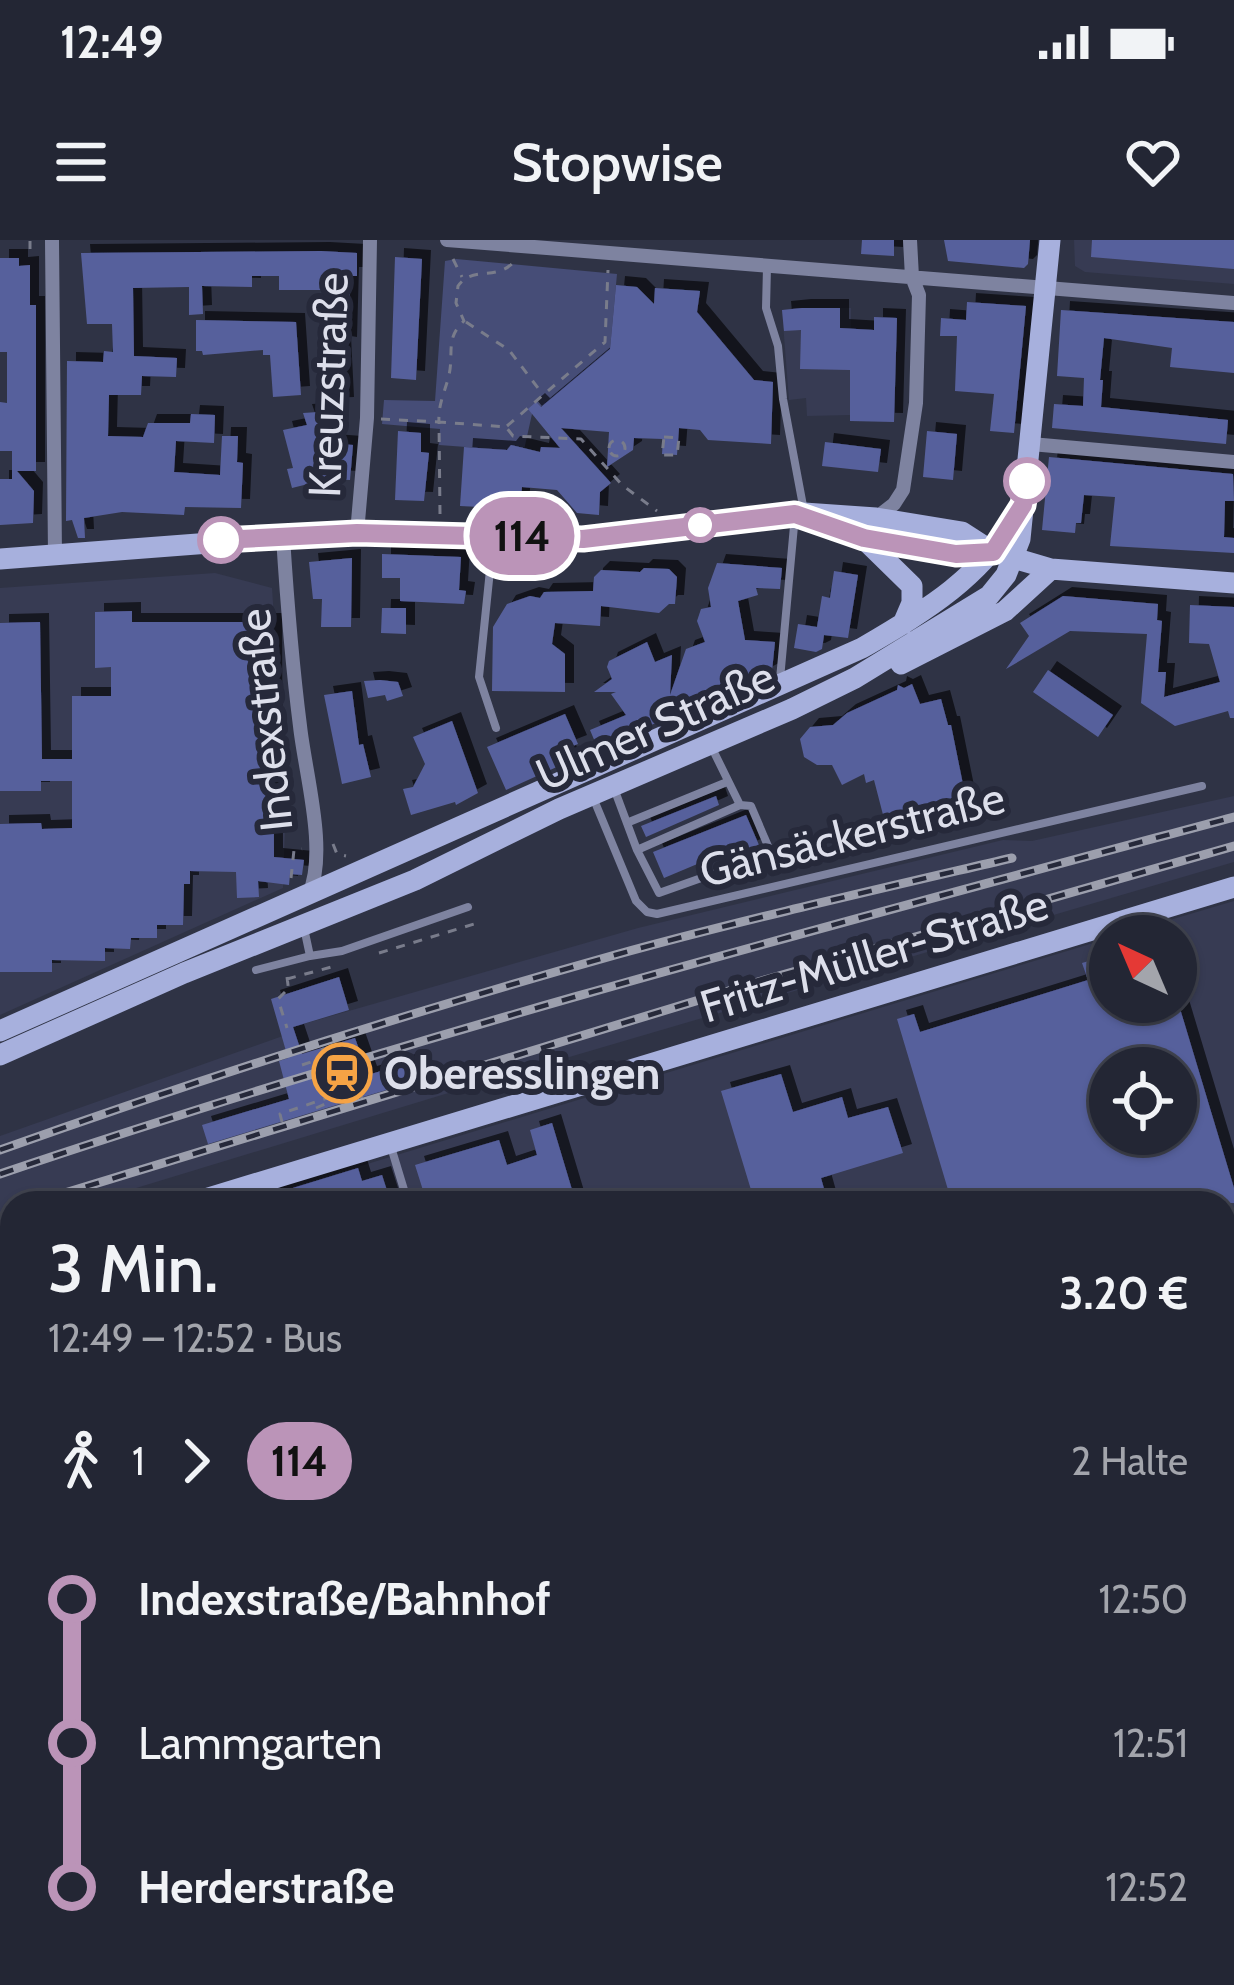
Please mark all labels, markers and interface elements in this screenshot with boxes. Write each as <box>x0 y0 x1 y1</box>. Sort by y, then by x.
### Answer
text: 12:49 <box>60 15 164 69</box>
icon: menu <box>48 129 114 195</box>
text: Stopwise <box>511 129 723 195</box>
icon: heart <box>1120 129 1186 195</box>
street label: Kreuzstraße <box>297 272 359 498</box>
unlabelled marker <box>1005 459 1049 503</box>
line badge: 114 <box>453 497 591 575</box>
unlabelled marker <box>684 509 716 541</box>
text: 114 <box>493 510 551 562</box>
unlabelled marker <box>199 518 243 562</box>
street label: Indexstraße <box>226 606 304 834</box>
street label: Ulmer Straße <box>528 649 782 801</box>
street label: Gänsäckerstraße <box>694 770 1010 898</box>
street label: Fritz-Müller-Straße <box>694 876 1054 1034</box>
north arrow <box>1089 915 1197 1023</box>
map controls <box>1089 915 1197 1155</box>
station icon: Oberesslingen <box>311 1042 373 1104</box>
place label: Oberesslingen <box>384 1046 660 1100</box>
button: locate <box>1089 1047 1197 1155</box>
text: 3 Min. <box>48 1228 218 1309</box>
text: 3.20 € <box>1059 1266 1188 1320</box>
text: 12:49 – 12:52 · Bus <box>48 1314 342 1362</box>
icon: walk <box>48 1428 114 1494</box>
icon: forward <box>163 1428 229 1494</box>
text: 114 <box>271 1435 328 1487</box>
text: 1 <box>132 1437 145 1485</box>
text: 2 Halte <box>1071 1437 1188 1485</box>
text: Indexstraße/Bahnhof <box>138 1572 551 1626</box>
text: 12:50 <box>1098 1575 1188 1623</box>
text: Lammgarten <box>138 1716 383 1770</box>
text: 12:51 <box>1113 1719 1188 1767</box>
text: Herderstraße <box>138 1860 394 1914</box>
text: 12:52 <box>1105 1863 1188 1911</box>

